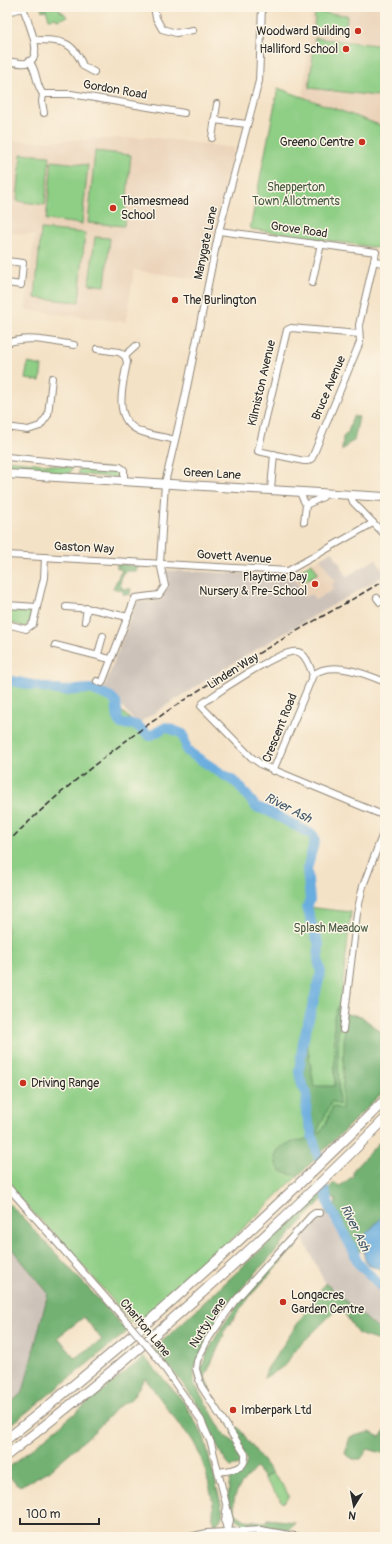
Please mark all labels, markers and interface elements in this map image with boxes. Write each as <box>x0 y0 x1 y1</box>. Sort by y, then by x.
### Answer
place label: Woodward Building <box>256 24 350 39</box>
marker: Woodward Building <box>353 26 363 36</box>
place label: Halliford School <box>259 42 338 57</box>
marker: Halliford School <box>341 44 351 54</box>
street label: Gordon Road <box>82 77 148 103</box>
place label: Greeno Centre <box>280 135 354 150</box>
marker: Greeno Centre <box>357 137 367 147</box>
park label: Shepperton Town Allotments <box>252 180 341 209</box>
place label: Thamesmead School <box>121 194 189 223</box>
marker: Thamesmead School <box>108 203 118 213</box>
street label: Manygate Lane <box>191 205 221 281</box>
street label: Grove Road <box>270 219 328 241</box>
place label: The Burlington <box>183 293 257 308</box>
marker: The Burlington <box>170 295 180 305</box>
street label: Kilmiston Avenue <box>245 338 279 427</box>
street label: Bruce Avenue <box>309 353 349 423</box>
street label: Green Lane <box>183 465 241 483</box>
street label: Gaston Way <box>53 539 115 557</box>
street label: Govett Avenue <box>196 547 272 567</box>
place label: Playtime Day Nursery & Pre-School <box>199 570 307 599</box>
marker: Playtime Day Nursery & Pre-School <box>310 579 320 589</box>
street label: Linden Way <box>205 649 261 693</box>
street label: Crescent Road <box>259 691 301 765</box>
water label: River Ash <box>262 789 315 827</box>
park label: Splash Meadow <box>294 921 368 936</box>
place label: Driving Range <box>31 1076 99 1091</box>
marker: Driving Range <box>18 1078 28 1088</box>
water label: River Ash <box>337 1202 374 1255</box>
place label: Longacres Garden Centre <box>291 1288 364 1317</box>
street label: Nutty Lane <box>186 1295 230 1351</box>
street label: Charlton Lane <box>116 1296 174 1360</box>
marker: Longacres Garden Centre <box>278 1297 288 1307</box>
place label: Imberpark Ltd <box>241 1403 312 1418</box>
marker: Imberpark Ltd <box>228 1405 238 1415</box>
north arrow <box>334 1486 374 1526</box>
scale bar <box>20 1500 99 1526</box>
text: 100 m <box>26 1507 61 1522</box>
text: N <box>347 1508 357 1522</box>

